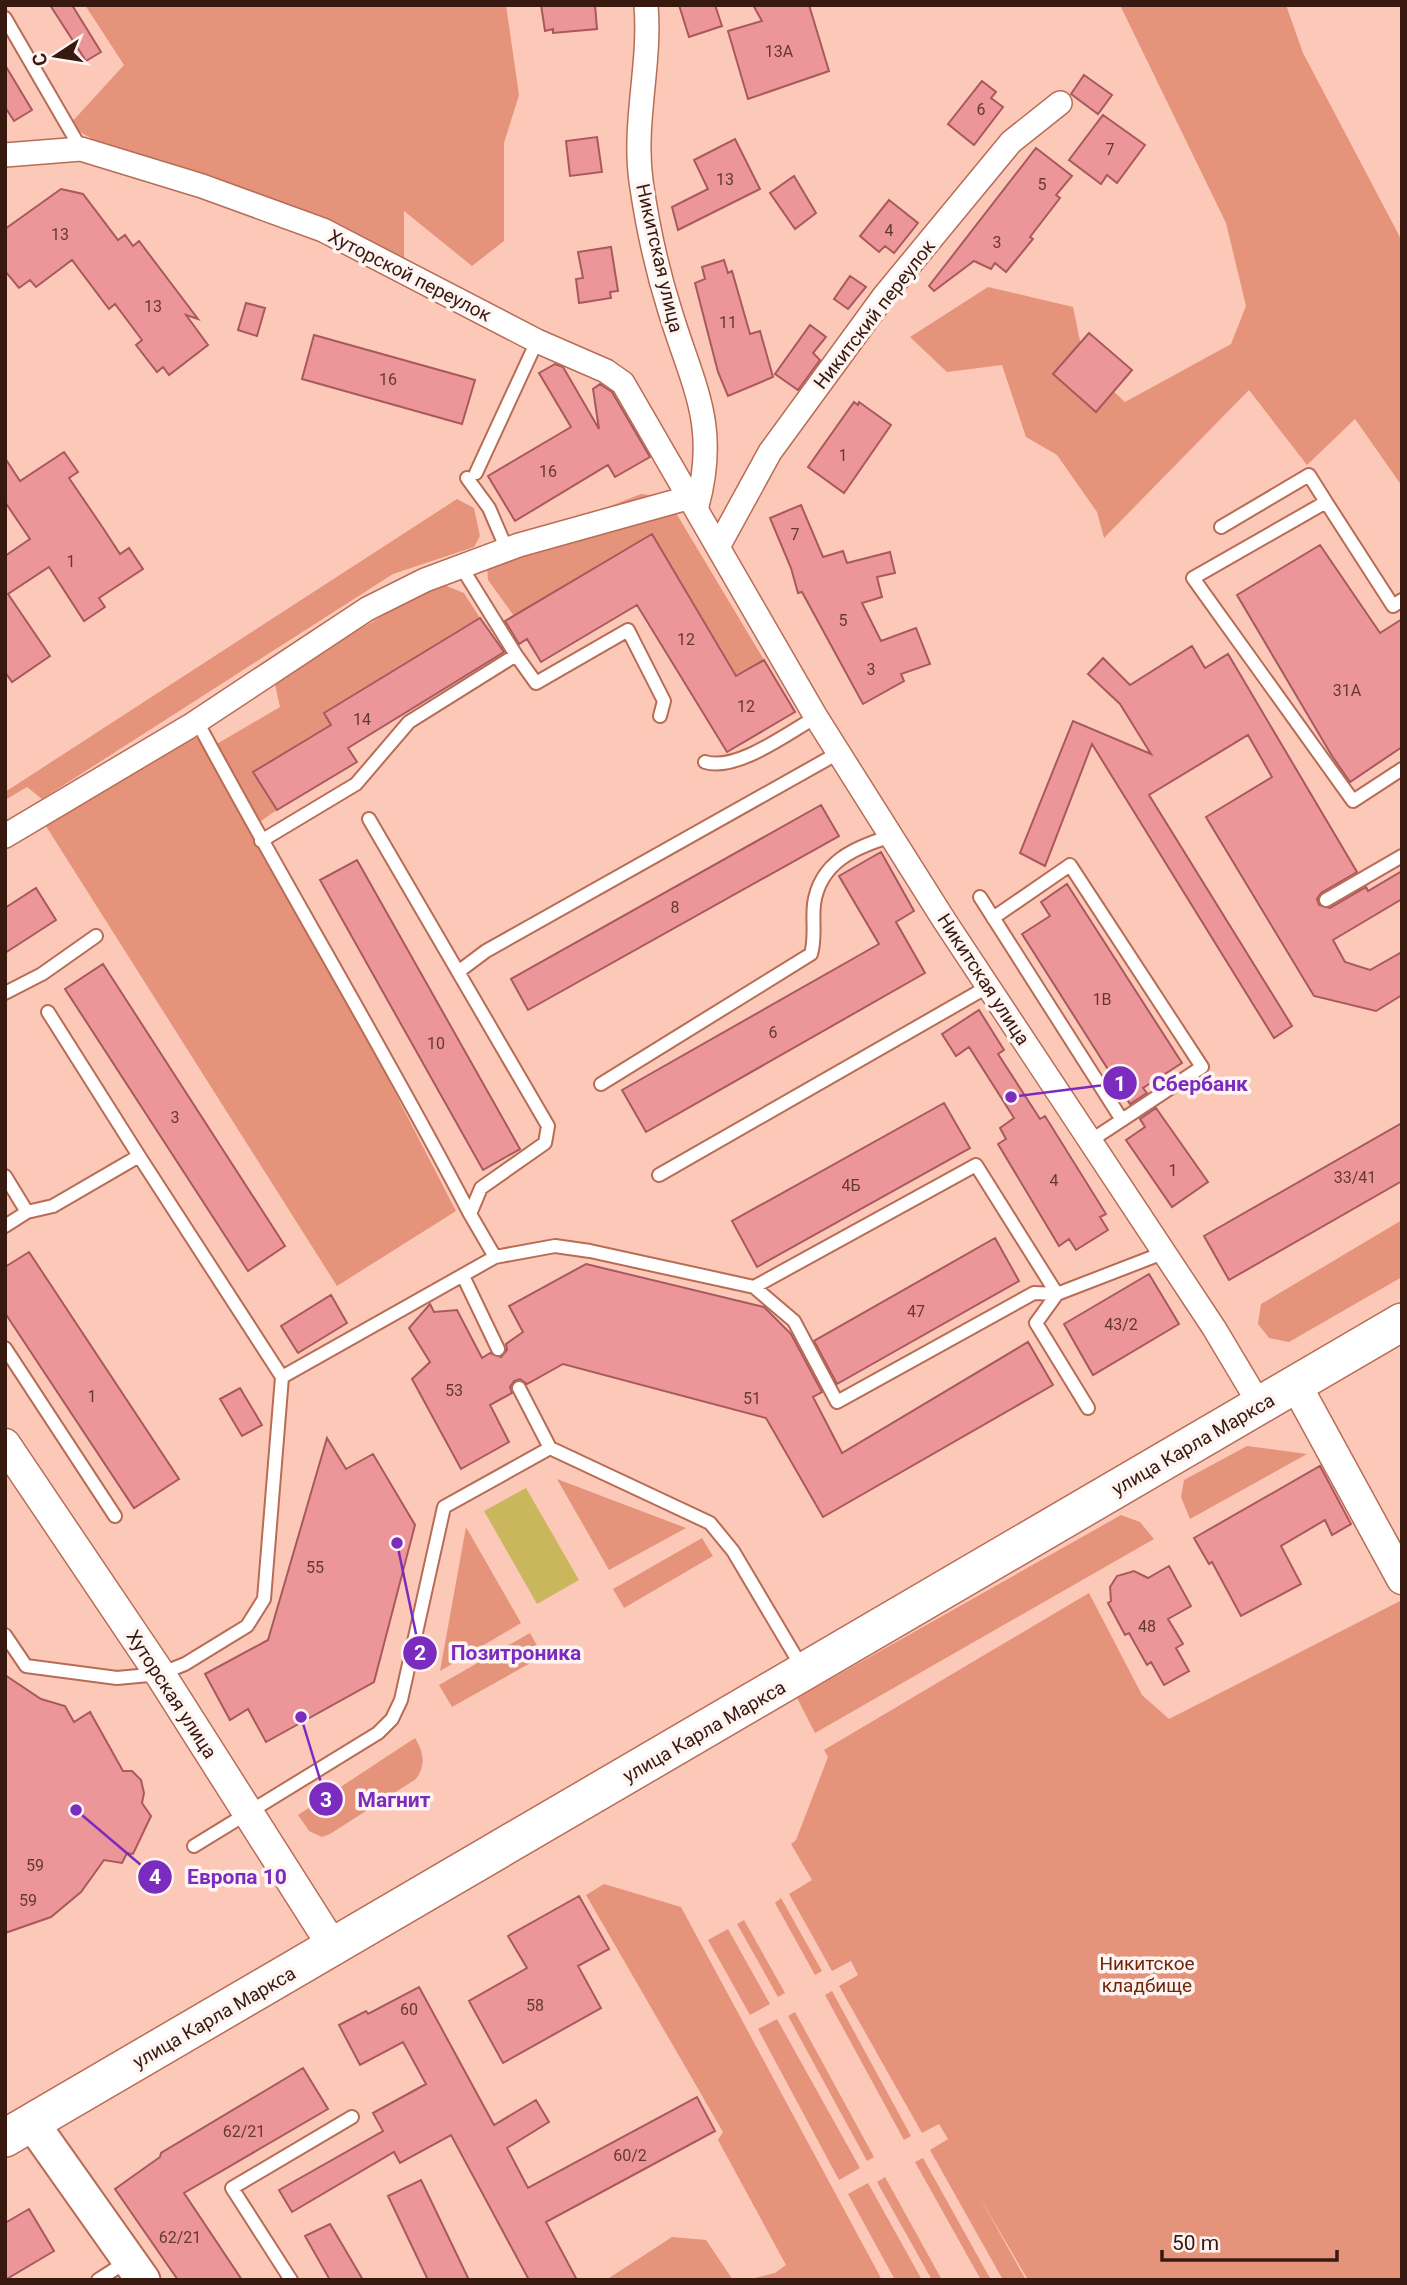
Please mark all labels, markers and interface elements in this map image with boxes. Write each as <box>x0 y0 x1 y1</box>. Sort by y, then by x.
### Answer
north arrow <box>21 21 91 91</box>
house number: 13А <box>765 42 794 61</box>
text: С <box>27 51 52 68</box>
house number: 6 <box>977 100 986 119</box>
house number: 7 <box>1106 140 1115 159</box>
house number: 13 <box>716 170 734 189</box>
house number: 5 <box>1038 175 1047 194</box>
street label: Никитская улица <box>631 181 688 335</box>
house number: 4 <box>885 221 894 240</box>
street label: Хуторской переулок <box>324 224 496 327</box>
house number: 13 <box>51 225 69 244</box>
house number: 3 <box>993 233 1002 252</box>
street label: Никитский переулок <box>809 234 940 394</box>
house number: 13 <box>144 297 162 316</box>
house number: 11 <box>719 313 737 332</box>
house number: 16 <box>379 370 397 389</box>
house number: 1 <box>839 446 848 465</box>
house number: 16 <box>539 462 557 481</box>
house number: 7 <box>791 525 800 544</box>
house number: 1 <box>67 552 76 571</box>
house number: 5 <box>839 611 848 630</box>
house number: 12 <box>677 630 695 649</box>
house number: 3 <box>867 660 876 679</box>
house number: 31А <box>1333 681 1362 700</box>
house number: 12 <box>737 697 755 716</box>
house number: 14 <box>353 710 371 729</box>
house number: 8 <box>671 898 680 917</box>
street label: Никитская улица <box>933 909 1035 1049</box>
house number: 1В <box>1093 990 1112 1009</box>
house number: 6 <box>769 1023 778 1042</box>
house number: 10 <box>427 1034 445 1053</box>
callout: Сбербанк <box>1103 1062 1261 1104</box>
text: 1 <box>1114 1072 1126 1096</box>
text: Сбербанк <box>1152 1072 1248 1096</box>
house number: 3 <box>171 1108 180 1127</box>
house number: 1 <box>1169 1161 1178 1180</box>
house number: 33/41 <box>1334 1168 1376 1187</box>
house number: 4 <box>1050 1171 1059 1190</box>
house number: 4Б <box>841 1176 861 1195</box>
house number: 47 <box>907 1302 925 1321</box>
house number: 43/2 <box>1104 1315 1138 1334</box>
house number: 53 <box>445 1381 463 1400</box>
house number: 1 <box>88 1387 97 1406</box>
street label: улица Карла Маркса <box>1108 1388 1279 1500</box>
house number: 51 <box>743 1389 761 1408</box>
house number: 55 <box>306 1558 324 1577</box>
house number: 48 <box>1138 1617 1156 1636</box>
street label: Хуторская улица <box>121 1626 222 1763</box>
callout: Позитроника <box>402 1632 596 1674</box>
text: 2 <box>414 1641 426 1665</box>
text: Позитроника <box>451 1641 581 1665</box>
street label: улица Карла Маркса <box>619 1675 790 1787</box>
callout: Магнит <box>308 1778 444 1820</box>
text: 3 <box>320 1788 332 1812</box>
text: Магнит <box>358 1788 431 1812</box>
house number: 59 <box>26 1856 44 1875</box>
callout: Европа 10 <box>138 1856 300 1898</box>
text: 4 <box>149 1865 161 1889</box>
text: Европа 10 <box>187 1865 287 1889</box>
house number: 59 <box>19 1891 37 1910</box>
park label: Никитское кладбище <box>1099 1952 1195 1997</box>
street label: улица Карла Маркса <box>129 1961 300 2073</box>
house number: 58 <box>526 1996 544 2015</box>
house number: 60 <box>400 2000 418 2019</box>
house number: 62/21 <box>223 2122 265 2141</box>
house number: 60/2 <box>613 2146 647 2165</box>
scale bar <box>1162 2218 1337 2262</box>
house number: 62/21 <box>159 2228 201 2247</box>
text: 50 m <box>1172 2231 1219 2255</box>

